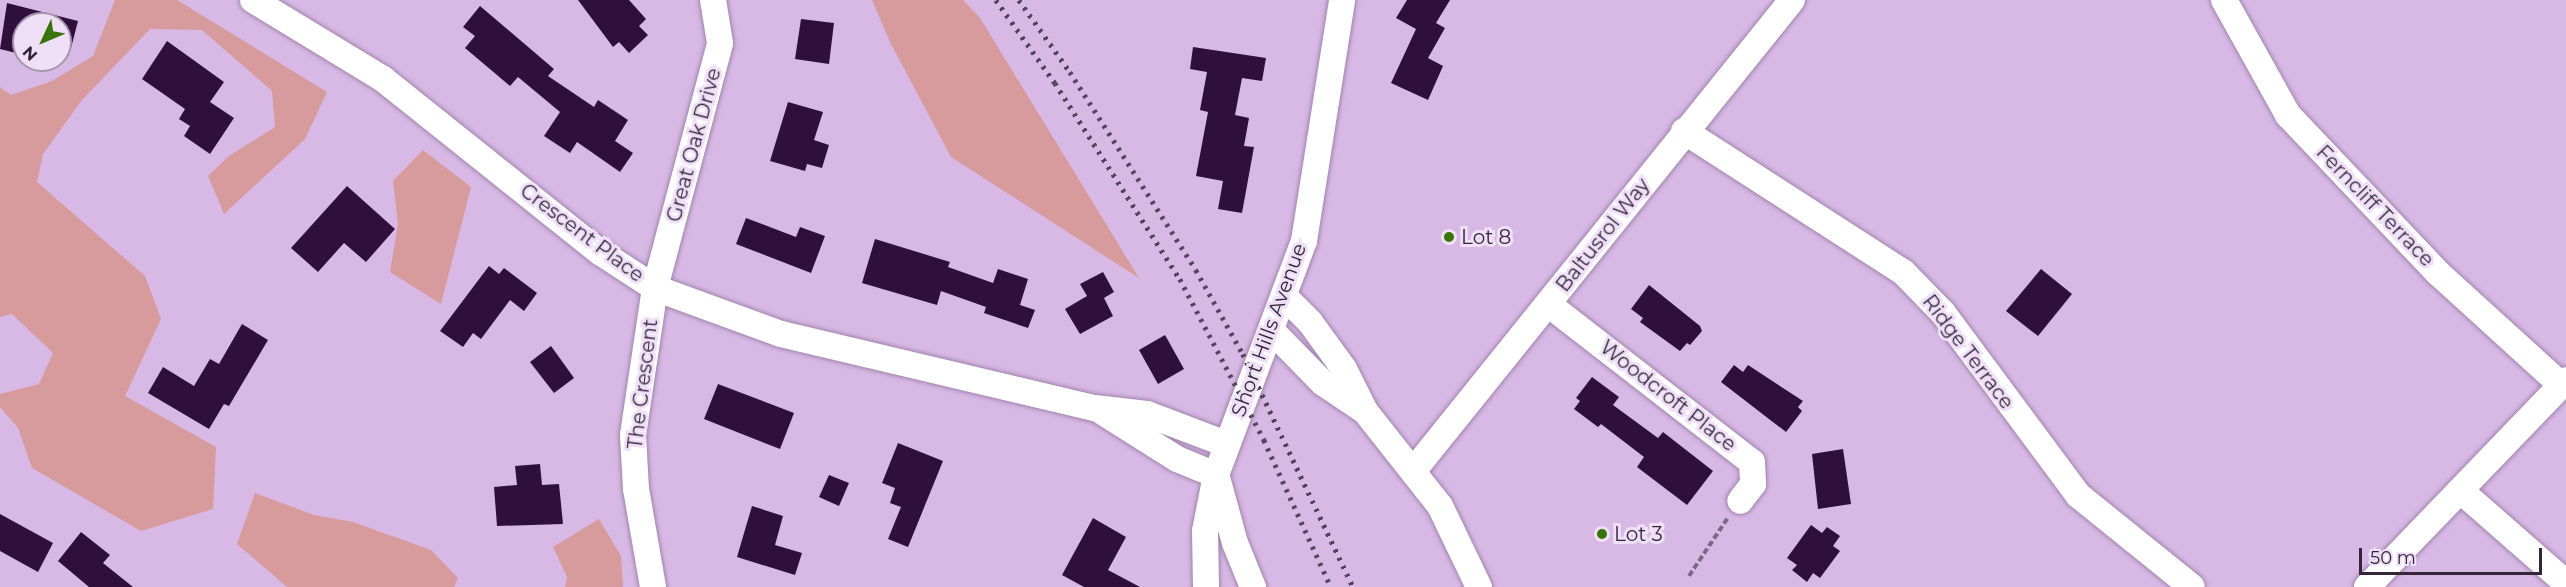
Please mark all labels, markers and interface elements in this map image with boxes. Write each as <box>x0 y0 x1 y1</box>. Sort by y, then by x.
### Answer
north arrow <box>12 12 72 72</box>
text: N <box>19 42 41 65</box>
street label: Great Oak Drive <box>662 65 726 225</box>
street label: Ferncliff Terrace <box>2311 140 2439 272</box>
street label: Baltusrol Way <box>1551 173 1655 297</box>
street label: Crescent Place <box>515 179 649 287</box>
place label: Lot 8 <box>1461 225 1511 249</box>
marker: Lot 8 <box>1442 230 1456 244</box>
street label: Short Hills Avenue <box>1226 240 1312 420</box>
street label: Ridge Terrace <box>1917 290 2019 414</box>
street label: The Crescent <box>623 318 663 450</box>
street label: Woodcroft Place <box>1595 335 1741 457</box>
place label: Lot 3 <box>1614 522 1663 546</box>
marker: Lot 3 <box>1595 527 1609 541</box>
scale bar <box>2362 536 2545 574</box>
text: 50 m <box>2370 547 2416 569</box>

